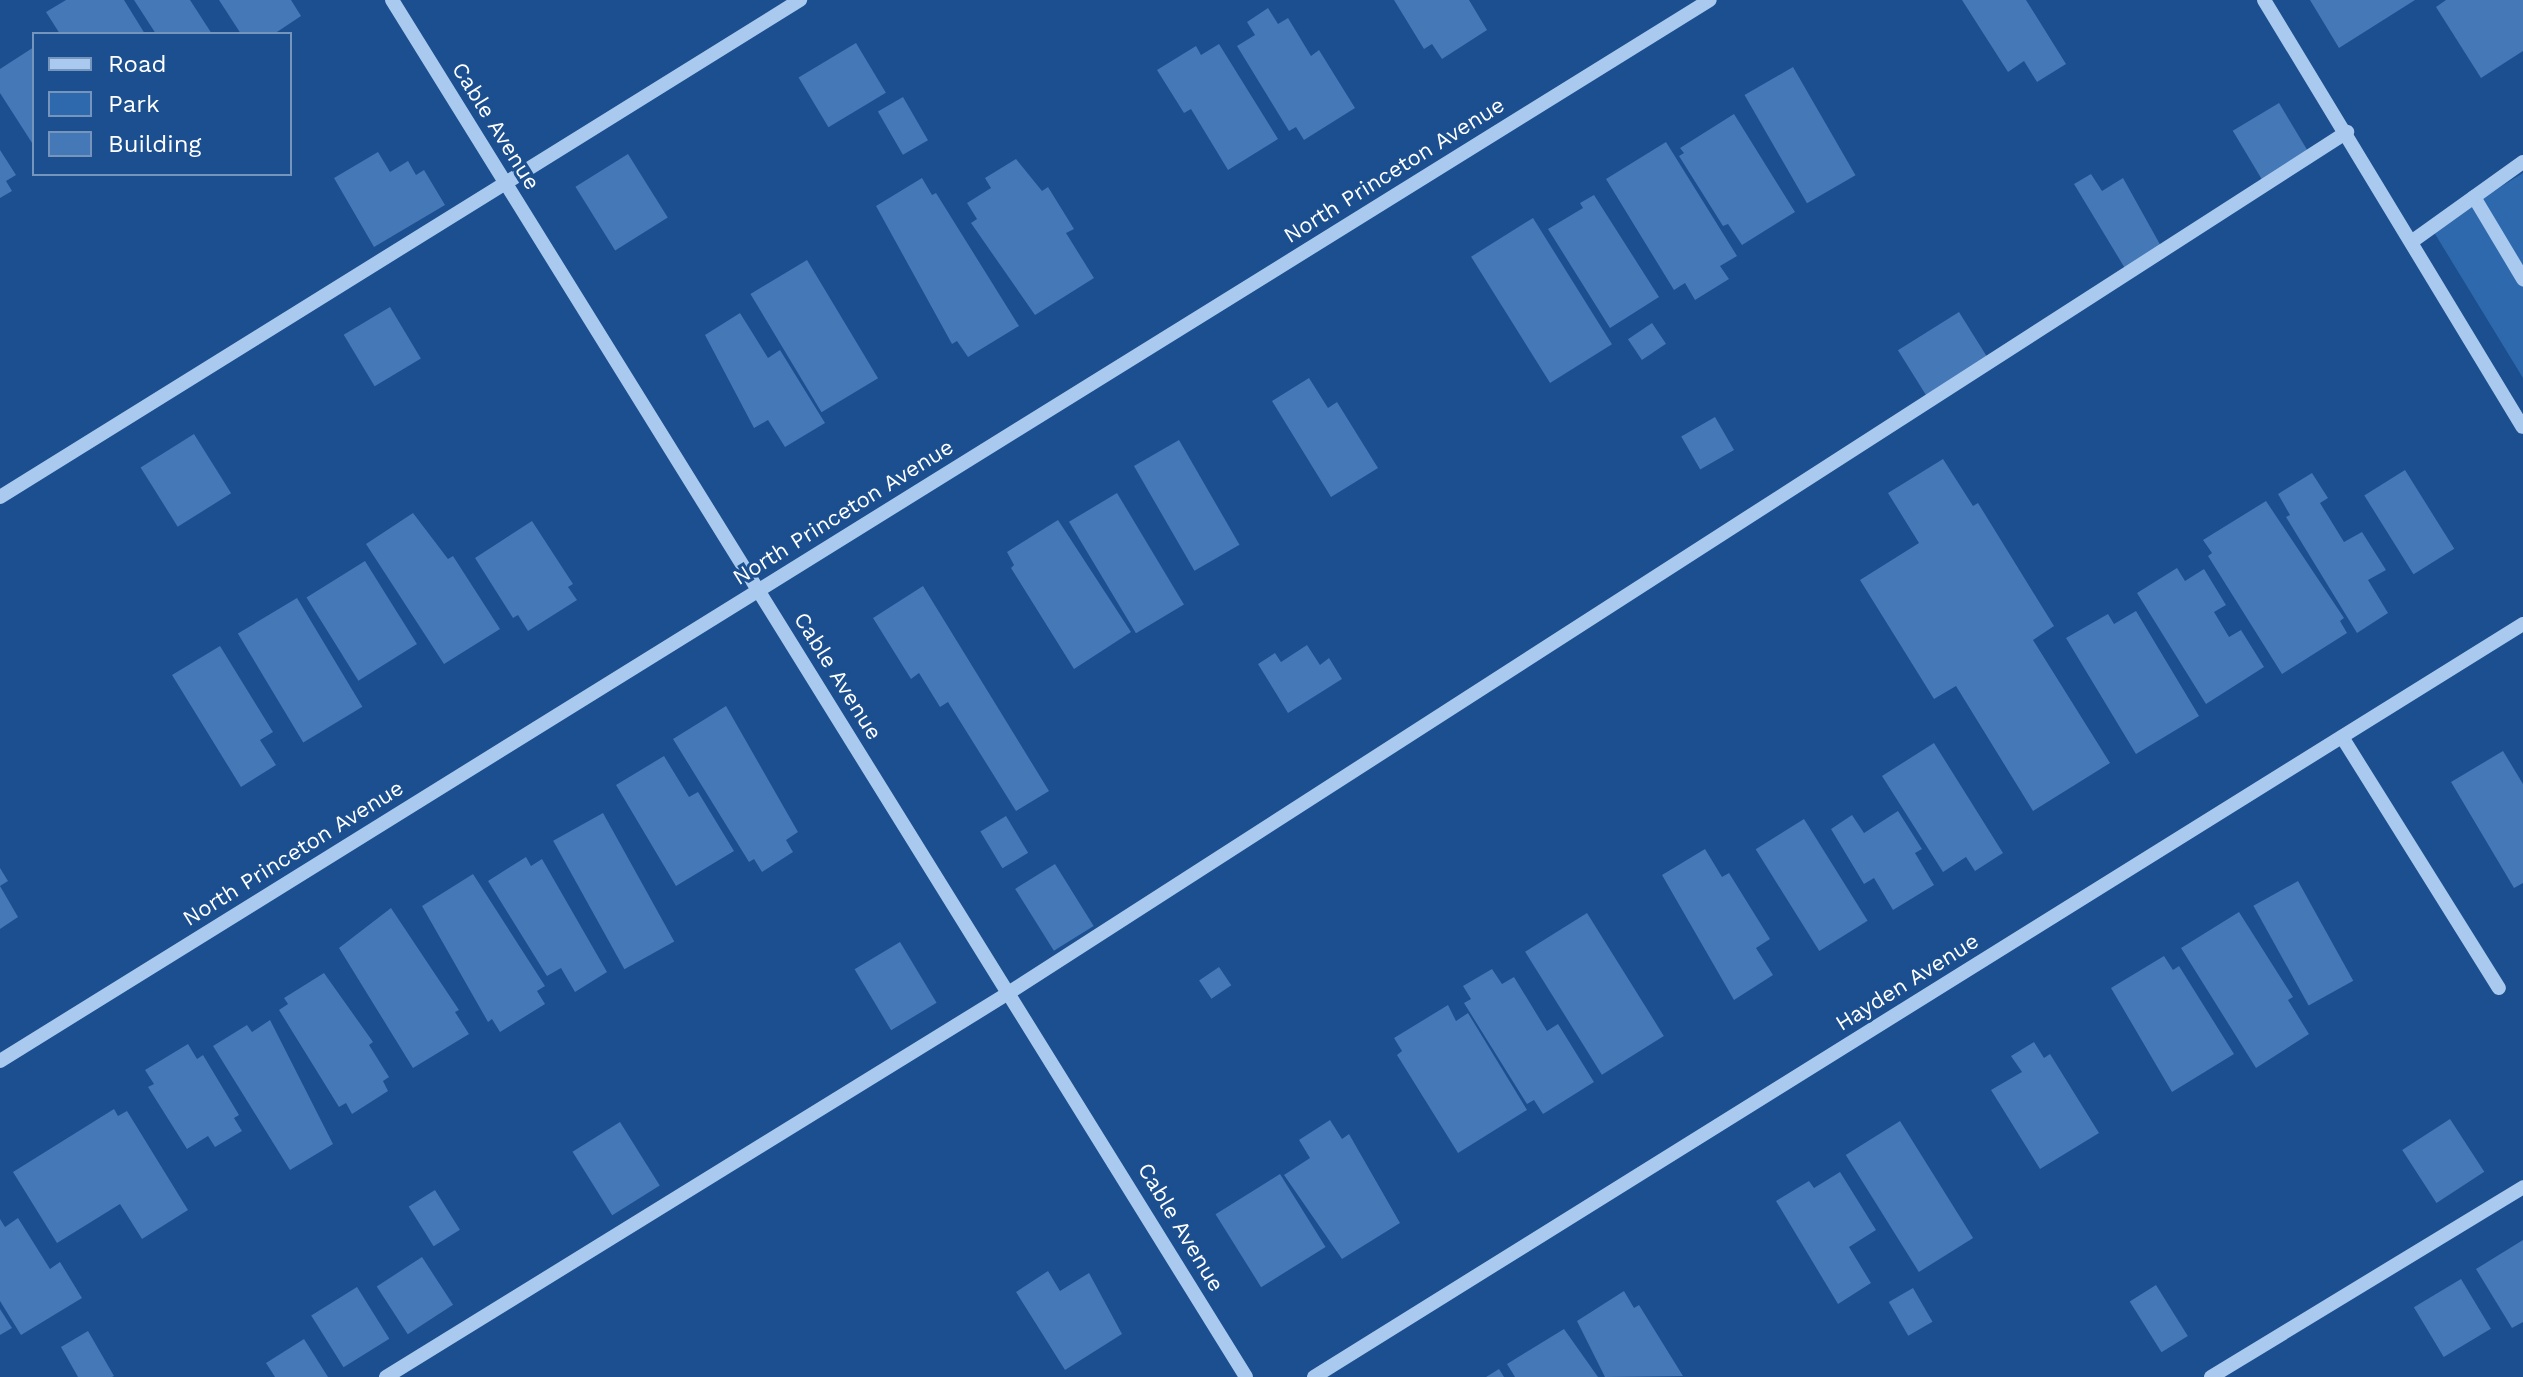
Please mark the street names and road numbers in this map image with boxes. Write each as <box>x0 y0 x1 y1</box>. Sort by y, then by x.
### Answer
street label: Cable Avenue <box>446 57 546 195</box>
street label: North Princeton Avenue <box>1279 91 1509 249</box>
street label: North Princeton Avenue <box>728 433 958 591</box>
street label: Cable Avenue <box>788 607 888 745</box>
street label: North Princeton Avenue <box>178 774 408 932</box>
street label: Hayden Avenue <box>1830 927 1984 1037</box>
street label: Cable Avenue <box>1132 1158 1230 1296</box>

